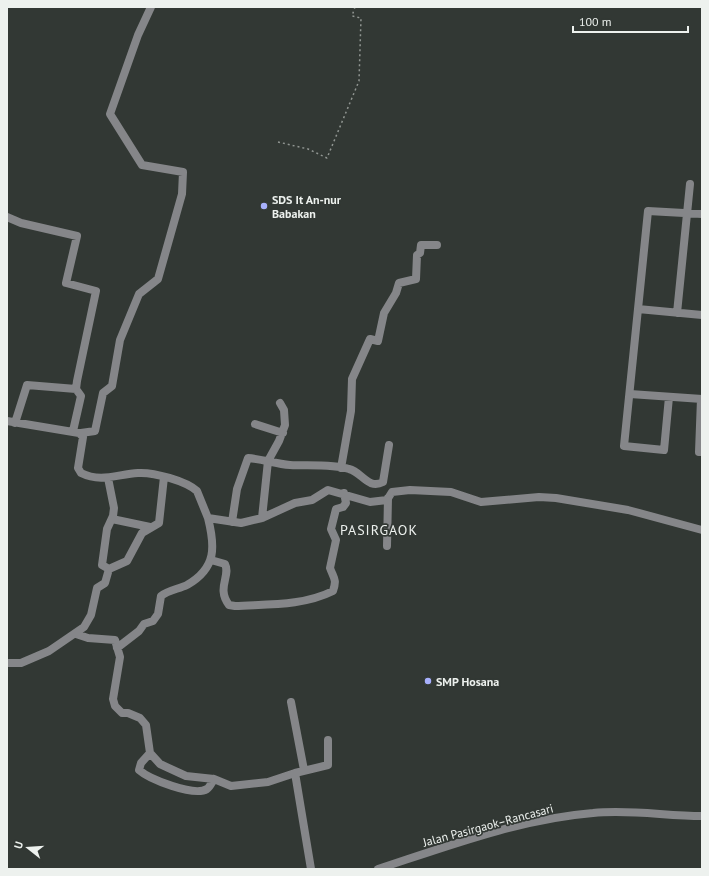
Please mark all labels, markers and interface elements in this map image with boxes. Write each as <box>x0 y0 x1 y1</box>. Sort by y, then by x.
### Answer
scale bar <box>573 8 688 34</box>
text: 100 m <box>579 14 612 29</box>
place label: SDS It An-nur Babakan <box>272 192 342 221</box>
marker: SDS It An-nur Babakan <box>259 201 269 211</box>
district label: PASIRGAOK <box>340 521 418 539</box>
place label: SMP Hosana <box>436 674 499 689</box>
marker: SMP Hosana <box>423 676 433 686</box>
street label: Jalan Pasirgaok–Rancasari <box>420 800 555 850</box>
north arrow <box>8 828 48 868</box>
text: U <box>11 840 26 850</box>

